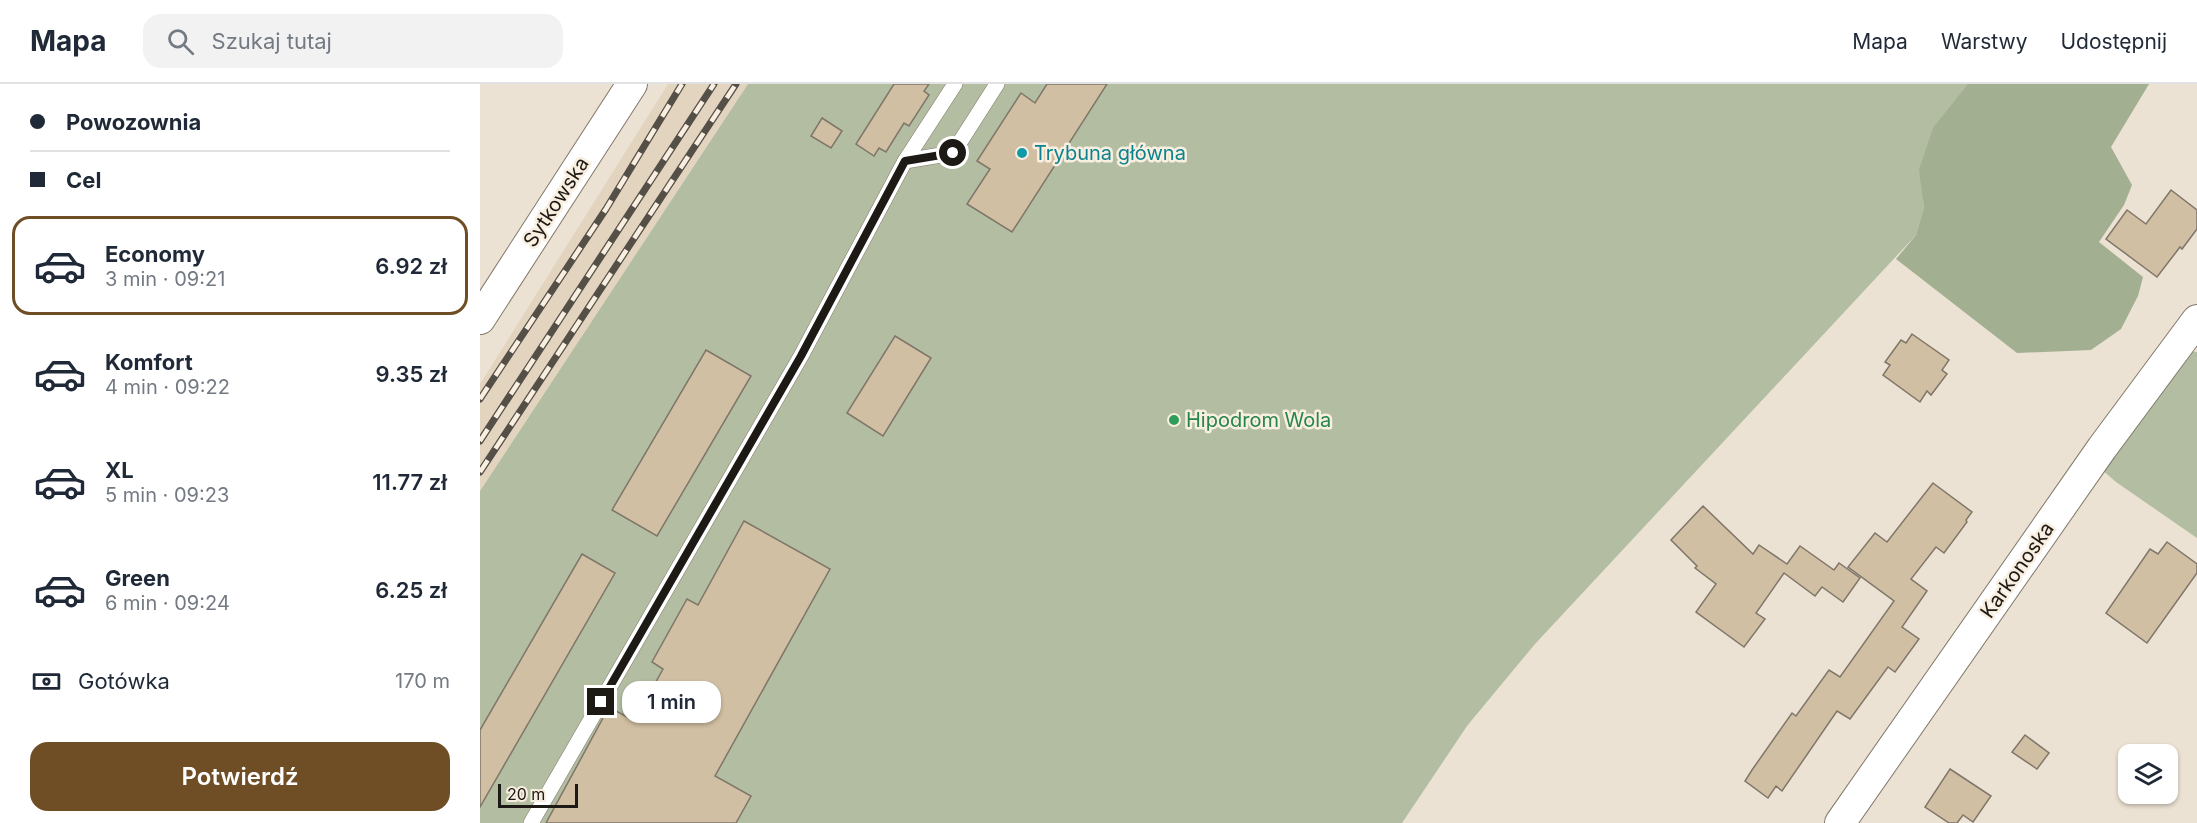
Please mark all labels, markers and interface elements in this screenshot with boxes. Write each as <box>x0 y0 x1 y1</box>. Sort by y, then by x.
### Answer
search box <box>143 14 563 68</box>
text: Mapa <box>30 24 107 58</box>
icon: search <box>164 25 197 58</box>
text: Szukaj tutaj <box>212 28 332 54</box>
text: Mapa <box>1852 29 1908 54</box>
text: Warstwy <box>1941 29 2027 54</box>
text: Udostępnij <box>2060 29 2167 54</box>
text: Powozownia <box>66 109 201 135</box>
route start <box>939 139 966 166</box>
place label: Trybuna główna <box>1034 141 1186 165</box>
marker: Trybuna główna <box>1015 146 1029 160</box>
street label: Sytkowska <box>518 153 594 251</box>
text: Cel <box>66 167 101 193</box>
icon: car <box>33 239 87 293</box>
text: Economy <box>105 241 205 267</box>
text: 6.92 zł <box>375 253 447 279</box>
text: 3 min · 09:21 <box>105 267 225 291</box>
icon: car <box>33 347 87 401</box>
text: Komfort <box>105 349 193 375</box>
text: 9.35 zł <box>375 361 447 387</box>
text: 4 min · 09:22 <box>105 375 230 399</box>
place label: Hipodrom Wola <box>1186 408 1331 432</box>
marker: Hipodrom Wola <box>1167 413 1181 427</box>
icon: car <box>33 455 87 509</box>
text: XL <box>105 457 134 483</box>
text: 11.77 zł <box>372 469 447 495</box>
text: 5 min · 09:23 <box>105 483 229 507</box>
street label: Karkonoska <box>1975 517 2059 623</box>
icon: car <box>33 563 87 617</box>
text: Green <box>105 565 170 591</box>
text: 6.25 zł <box>375 577 447 603</box>
text: 6 min · 09:24 <box>105 591 230 615</box>
icon: cash <box>30 665 63 698</box>
text: Gotówka <box>78 668 170 694</box>
text: 170 m <box>395 669 450 693</box>
callout: 1 min <box>622 681 721 723</box>
route end <box>587 688 614 715</box>
text: 1 min <box>647 690 696 714</box>
button: Potwierdź <box>30 742 450 811</box>
map controls <box>2118 744 2178 804</box>
button: layers <box>2118 744 2178 804</box>
scale bar <box>498 781 578 808</box>
text: 20 m <box>507 784 545 804</box>

